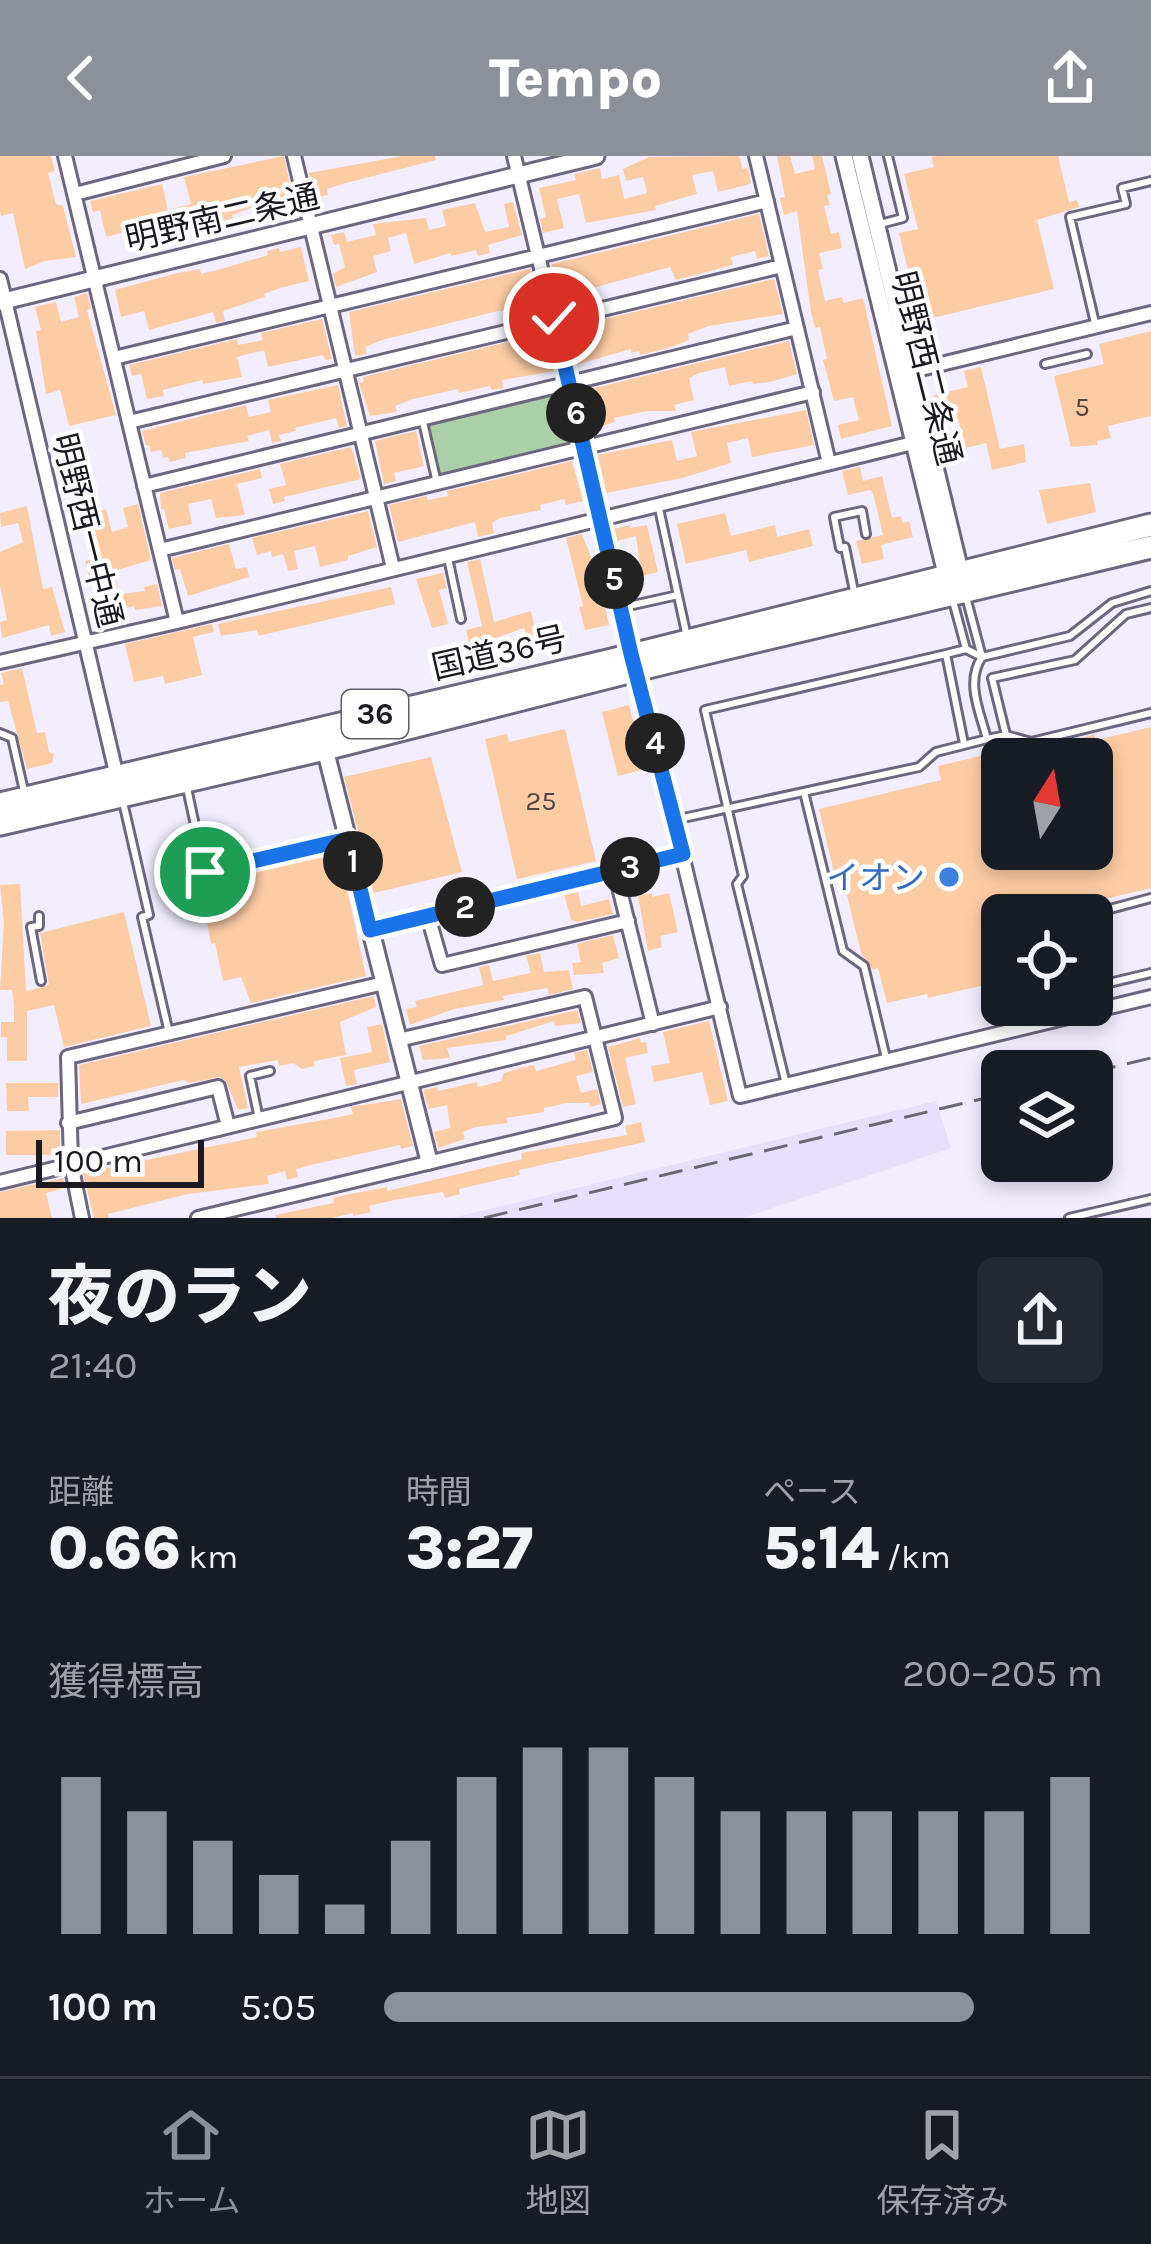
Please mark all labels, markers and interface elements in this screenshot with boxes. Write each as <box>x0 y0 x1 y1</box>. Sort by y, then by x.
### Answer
icon: back <box>48 45 114 111</box>
icon: share <box>1037 45 1103 111</box>
text: Tempo <box>489 46 662 110</box>
street label: 明野南二条通 <box>121 177 323 259</box>
pin <box>503 267 605 369</box>
street label: 明野西二条通 <box>884 268 968 469</box>
icon: check <box>521 285 587 351</box>
pin: 6 <box>546 383 606 443</box>
house number: 5 <box>1074 391 1090 423</box>
text: 6 <box>566 394 586 432</box>
street label: 明野西一中通 <box>45 430 129 631</box>
pin: 5 <box>584 549 644 609</box>
text: 5 <box>604 560 624 598</box>
street label: 国道36号 <box>428 619 570 687</box>
road number: 36 <box>342 690 408 738</box>
pin: 4 <box>625 713 685 773</box>
text: 4 <box>645 724 665 762</box>
north arrow <box>981 738 1113 870</box>
map controls <box>981 738 1113 1182</box>
house number: 25 <box>526 785 556 817</box>
pin <box>154 821 256 923</box>
pin: 1 <box>323 831 383 891</box>
pin: 3 <box>600 837 660 897</box>
icon: arrive <box>172 839 238 905</box>
text: 1 <box>347 842 359 880</box>
text: 3 <box>620 848 640 886</box>
place label: イオン <box>826 859 925 897</box>
marker: イオン <box>936 864 962 890</box>
pin: 2 <box>435 877 495 937</box>
text: 2 <box>455 888 475 926</box>
button: locate <box>981 894 1113 1026</box>
button: layers <box>981 1050 1113 1182</box>
scale bar <box>36 1134 204 1187</box>
text: 100 m <box>54 1142 143 1180</box>
button: share <box>977 1257 1103 1383</box>
text: 夜のラン <box>48 1258 312 1336</box>
text: 21:40 <box>48 1342 137 1388</box>
text: 距離 <box>48 1473 114 1511</box>
text: 時間 <box>406 1473 472 1511</box>
text: ペース <box>763 1473 861 1511</box>
text: 0.66 <box>48 1513 181 1583</box>
text: 3:27 <box>406 1513 533 1583</box>
text: 5:14 <box>763 1513 879 1583</box>
text: km <box>181 1538 238 1576</box>
text: /km <box>879 1538 951 1576</box>
text: 200–205 m <box>902 1650 1103 1696</box>
text: 獲得標高 <box>48 1659 204 1705</box>
text: 100 m <box>48 1984 158 2030</box>
text: 5:05 <box>240 1984 316 2030</box>
tab: ホーム <box>142 2102 241 2222</box>
tab: 地図 <box>525 2102 591 2222</box>
tab: 保存済み <box>876 2102 1008 2222</box>

